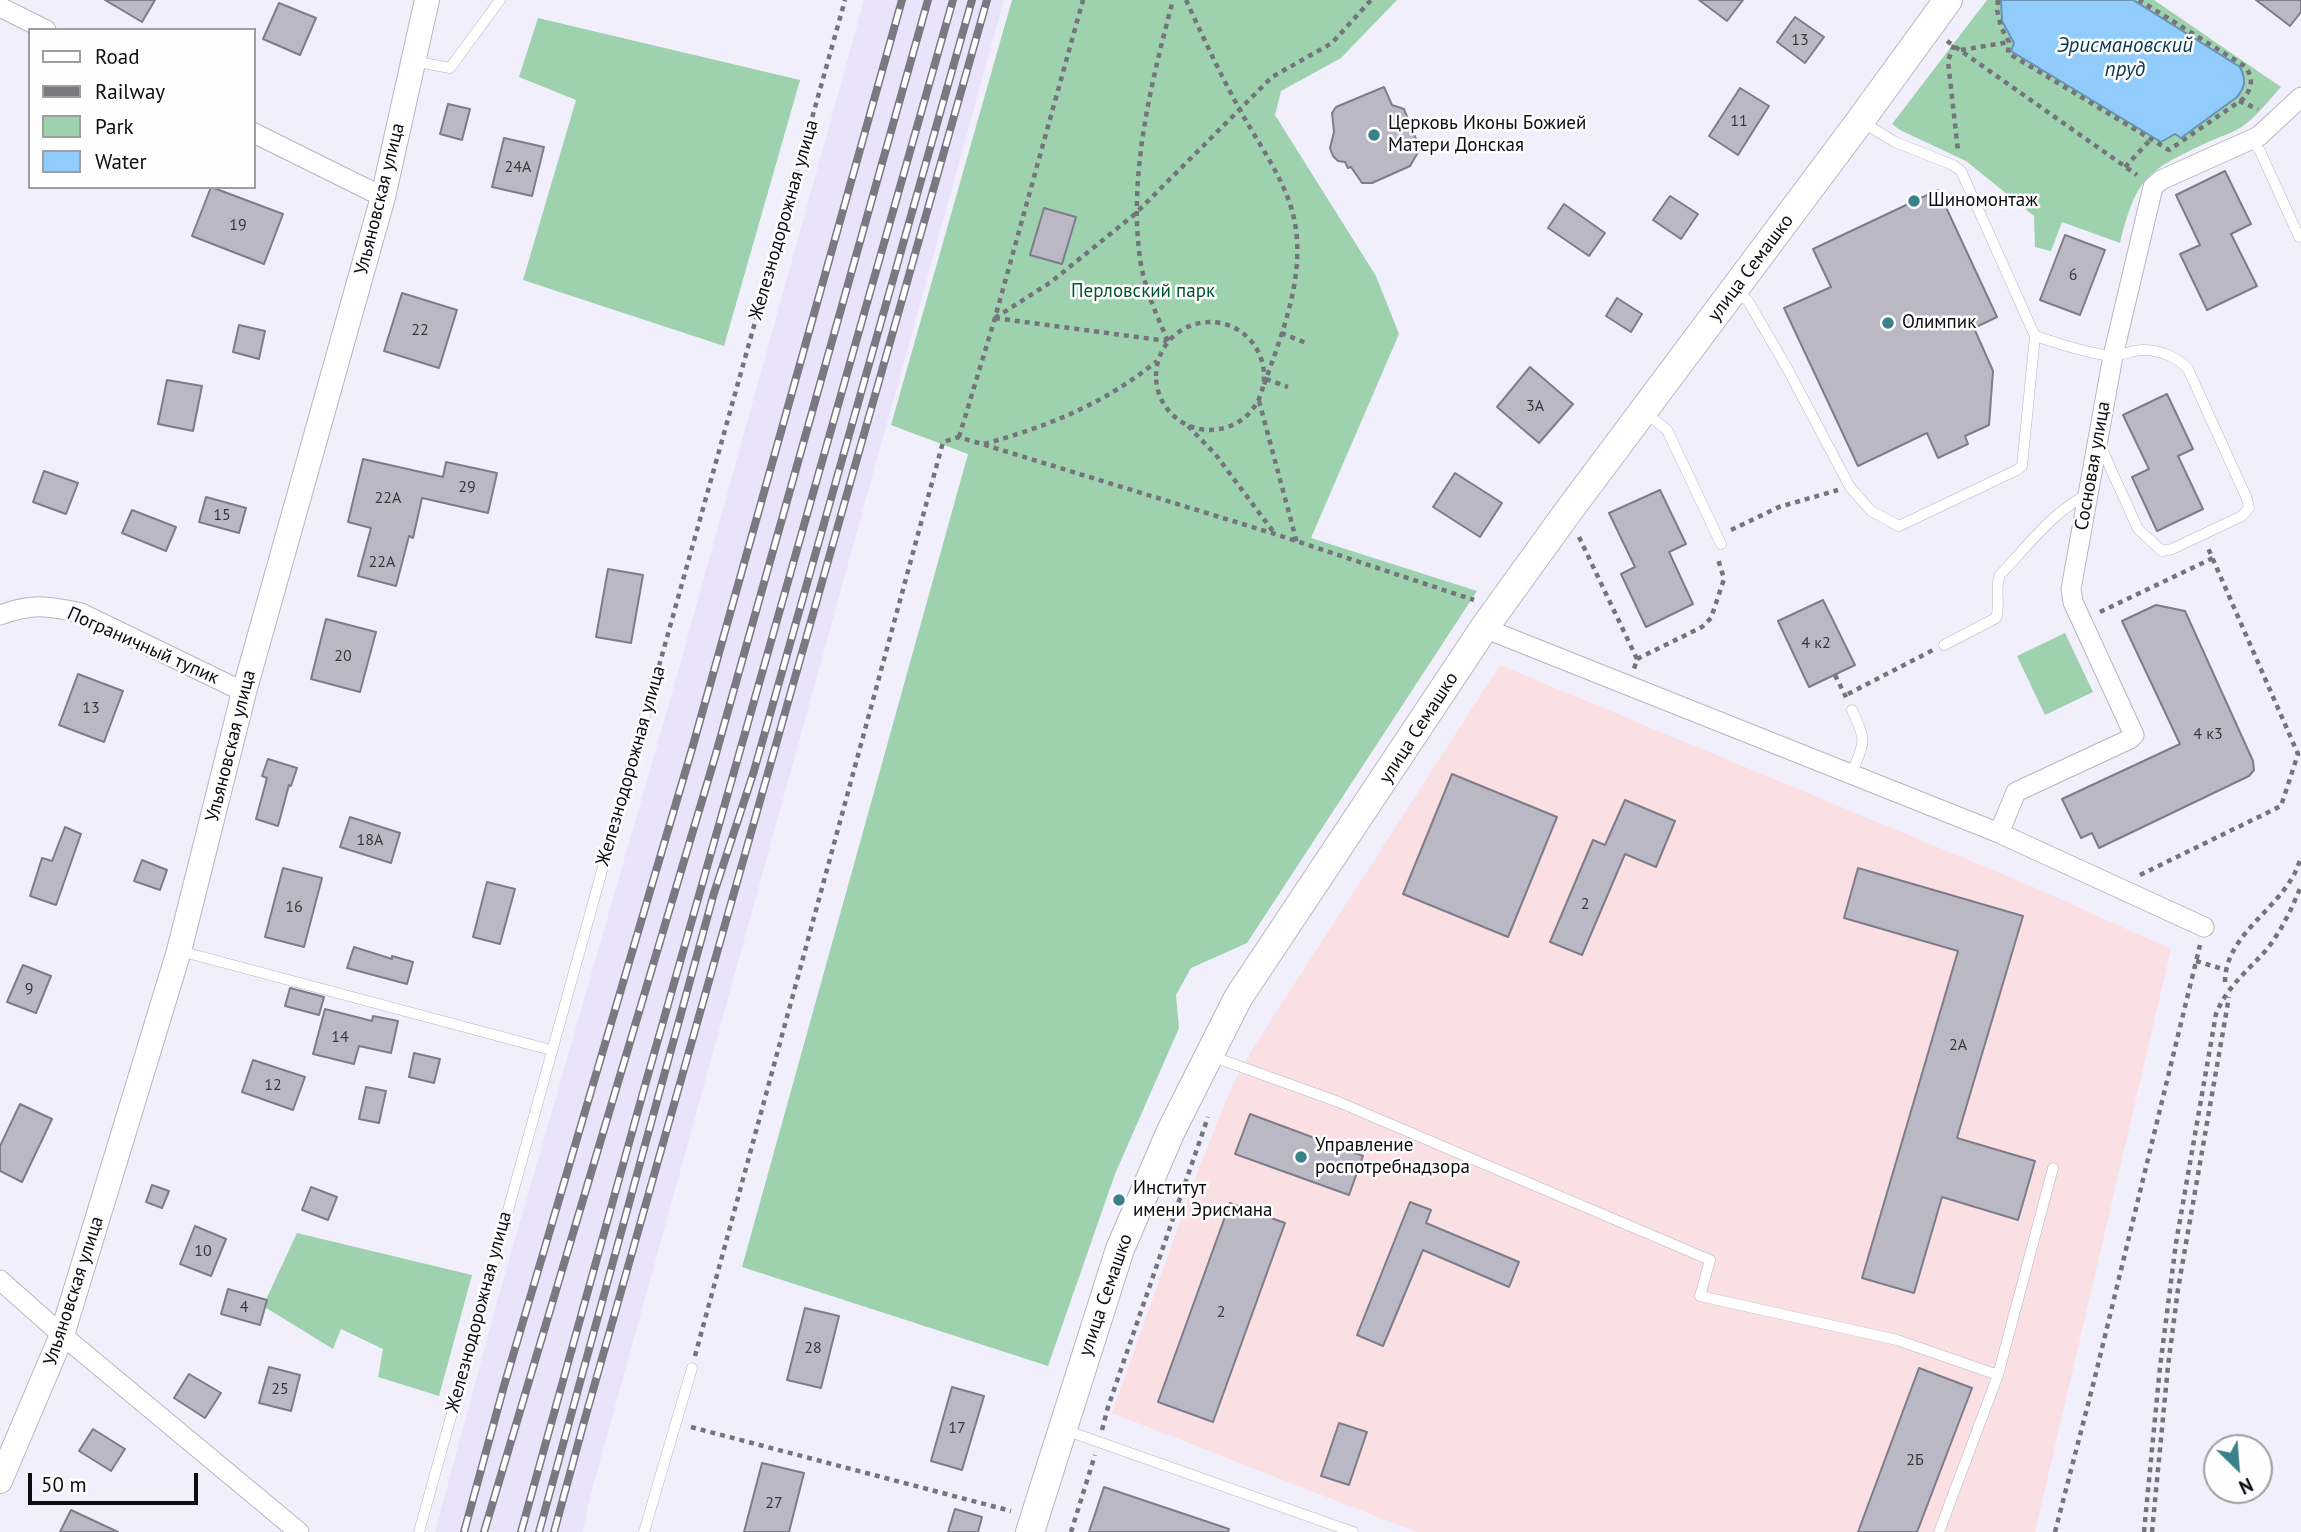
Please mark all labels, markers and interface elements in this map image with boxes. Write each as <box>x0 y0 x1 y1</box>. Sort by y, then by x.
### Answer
legend <box>28 28 256 189</box>
house number: 13 <box>1791 30 1809 50</box>
water label: Эрисмановский пруд <box>2057 33 2193 83</box>
text: Road <box>95 43 139 70</box>
text: Railway <box>95 78 165 105</box>
house number: 11 <box>1730 111 1748 131</box>
text: Park <box>95 113 134 140</box>
place label: Церковь Иконы Божией Матери Донская <box>1388 113 1586 157</box>
street label: Железнодорожная улица <box>744 117 824 323</box>
street label: Ульяновская улица <box>350 121 410 277</box>
marker: Церковь Иконы Божией Матери Донская <box>1366 127 1382 143</box>
text: Water <box>95 148 147 175</box>
house number: 24А <box>505 157 531 177</box>
place label: Шиномонтаж <box>1928 190 2038 212</box>
marker: Шиномонтаж <box>1906 193 1922 209</box>
street label: улица Семашко <box>1703 210 1799 326</box>
house number: 19 <box>229 215 247 235</box>
house number: 6 <box>2069 265 2077 285</box>
park label: Перловский парк <box>1071 281 1215 303</box>
place label: Олимпик <box>1902 312 1976 334</box>
marker: Олимпик <box>1880 315 1896 331</box>
house number: 22 <box>411 320 429 340</box>
house number: 3А <box>1526 396 1544 416</box>
street label: Сосновая улица <box>2070 400 2116 532</box>
house number: 29 <box>458 477 476 497</box>
house number: 22А <box>375 488 401 508</box>
house number: 15 <box>213 505 231 525</box>
house number: 22А <box>369 552 395 572</box>
street label: Пограничный тупик <box>64 602 222 690</box>
house number: 4 к2 <box>1801 633 1831 653</box>
house number: 20 <box>334 646 352 666</box>
street label: Железнодорожная улица <box>591 663 671 869</box>
street label: Ульяновская улица <box>201 668 261 824</box>
street label: улица Семашко <box>1375 668 1463 788</box>
house number: 13 <box>82 698 100 718</box>
house number: 4 к3 <box>2193 724 2223 744</box>
house number: 18А <box>357 830 383 850</box>
house number: 2 <box>1581 894 1589 914</box>
house number: 16 <box>285 897 303 917</box>
house number: 9 <box>25 979 33 999</box>
house number: 14 <box>331 1027 349 1047</box>
house number: 2А <box>1949 1035 1967 1055</box>
house number: 12 <box>264 1075 282 1095</box>
place label: Управление роспотребнадзора <box>1315 1135 1470 1179</box>
marker: Управление роспотребнадзора <box>1293 1149 1309 1165</box>
place label: Институт имени Эрисмана <box>1133 1178 1273 1222</box>
marker: Институт имени Эрисмана <box>1111 1192 1127 1208</box>
street label: Железнодорожная улица <box>441 1209 517 1415</box>
street label: Ульяновская улица <box>39 1213 109 1369</box>
street label: улица Семашко <box>1074 1231 1138 1359</box>
house number: 10 <box>194 1241 212 1261</box>
house number: 4 <box>240 1297 248 1317</box>
house number: 2 <box>1217 1302 1225 1322</box>
house number: 28 <box>804 1338 822 1358</box>
house number: 25 <box>271 1379 289 1399</box>
house number: 17 <box>948 1418 966 1438</box>
north arrow <box>2203 1434 2273 1504</box>
house number: 2Б <box>1906 1450 1924 1470</box>
scale bar <box>32 1458 201 1502</box>
text: 50 m <box>41 1471 87 1498</box>
text: N <box>2235 1473 2257 1500</box>
house number: 27 <box>765 1493 783 1513</box>

